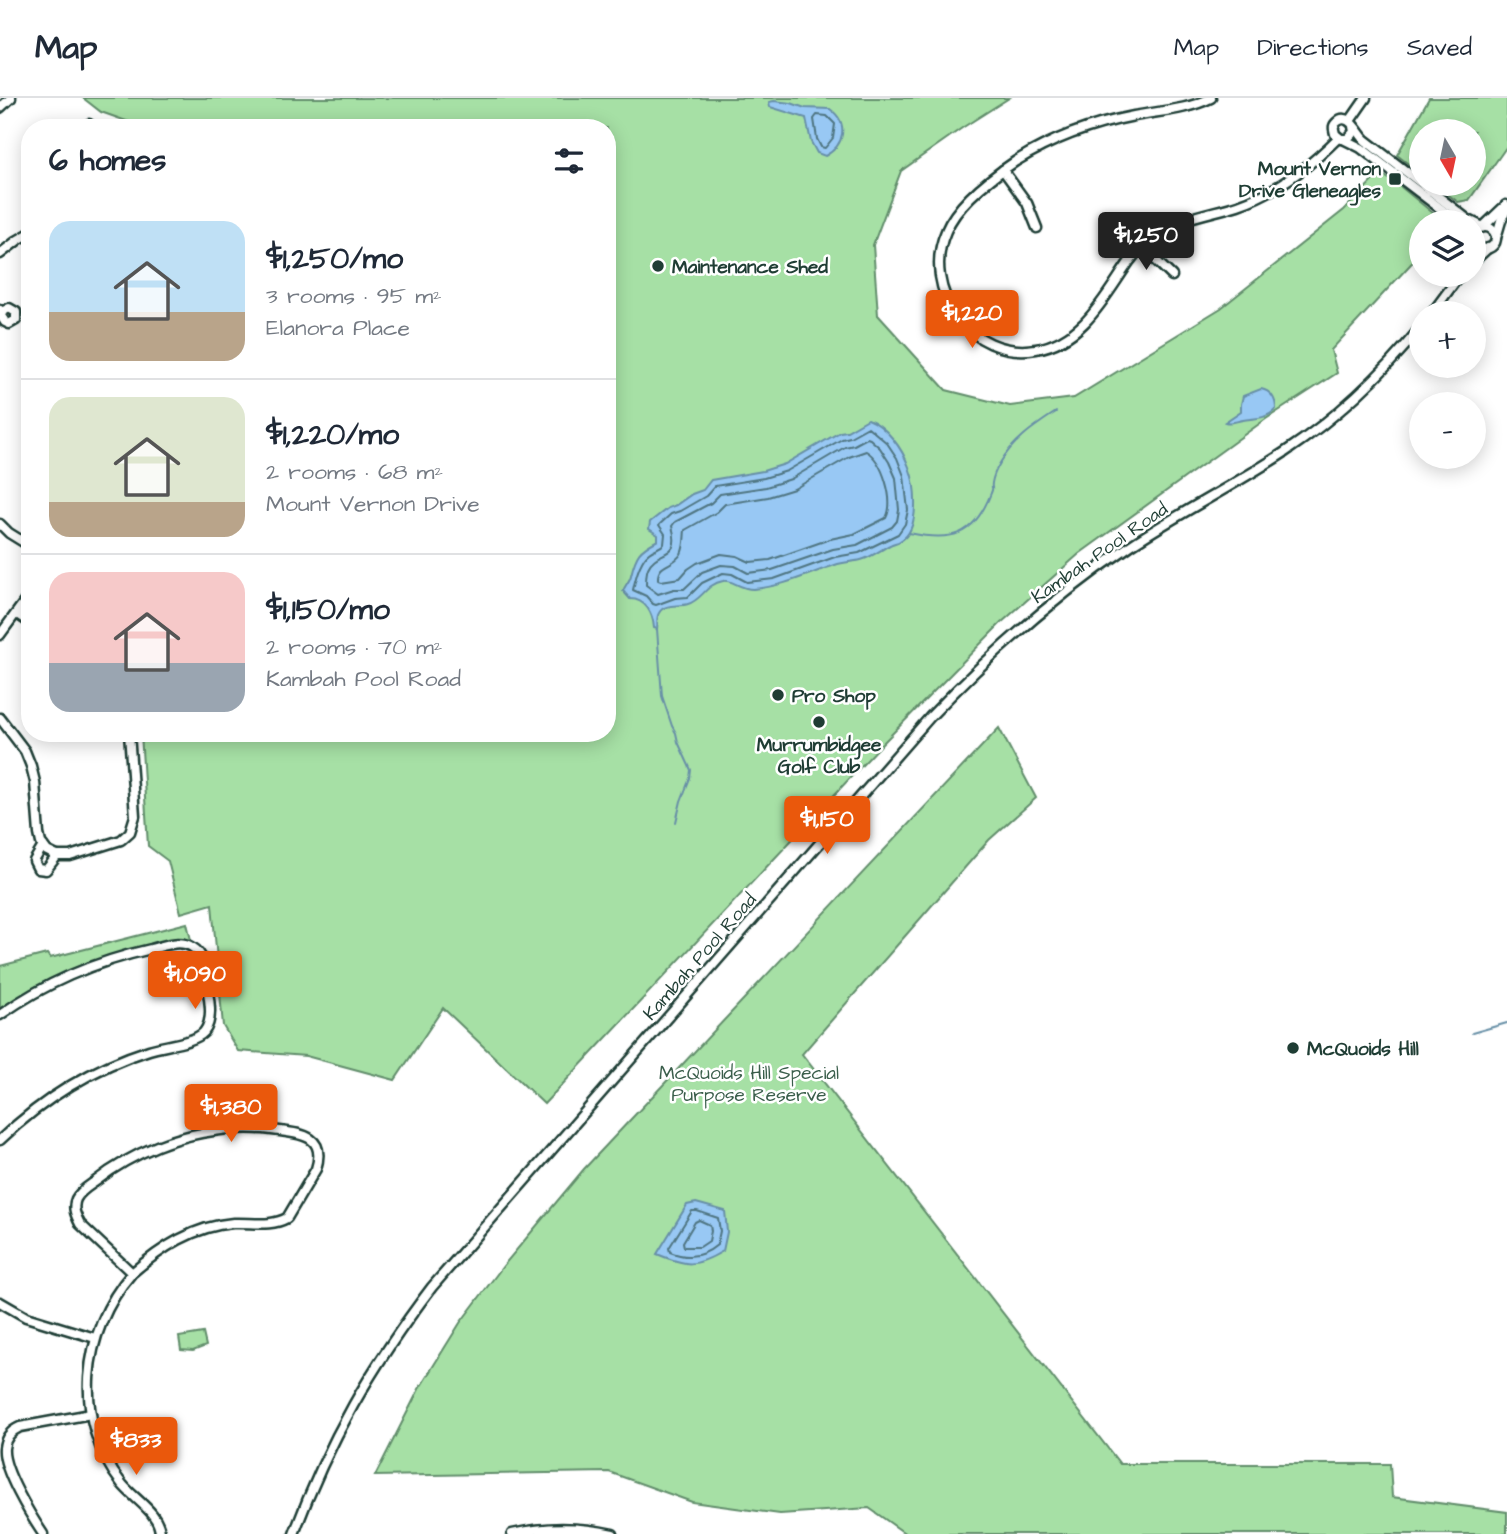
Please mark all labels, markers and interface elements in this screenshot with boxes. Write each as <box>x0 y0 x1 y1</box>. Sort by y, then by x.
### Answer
text: Map <box>35 25 97 71</box>
text: Map <box>1174 31 1219 65</box>
text: Directions <box>1257 31 1369 65</box>
text: Saved <box>1407 31 1472 65</box>
north arrow <box>1409 119 1486 196</box>
map controls <box>1409 119 1486 469</box>
text: 6 homes <box>49 140 166 182</box>
icon: filters <box>550 142 588 180</box>
place label: Mount Vernon Drive Gleneagles <box>1239 156 1382 206</box>
marker: Mount Vernon Drive Gleneagles <box>1387 171 1403 187</box>
button: layers <box>1409 210 1486 287</box>
pin: $1,250 <box>1089 212 1203 272</box>
text: $1,250 <box>1114 219 1178 251</box>
text: $1,250/mo <box>266 238 403 280</box>
icon: home <box>105 249 189 333</box>
place label: Maintenance Shed <box>672 254 828 281</box>
marker: Maintenance Shed <box>650 258 666 274</box>
text: 3 rooms · 95 m² <box>266 280 442 312</box>
pin: $1,220 <box>915 290 1029 350</box>
text: $1,220 <box>942 297 1002 329</box>
button: + <box>1409 301 1486 378</box>
text: Elanora Place <box>266 312 410 344</box>
button: − <box>1409 392 1486 469</box>
text: $1,220/mo <box>266 414 399 456</box>
icon: home <box>105 425 189 509</box>
text: 2 rooms · 68 m² <box>266 456 443 488</box>
text: Mount Vernon Drive <box>266 488 480 520</box>
street label: Kambah Pool Road <box>1026 496 1174 610</box>
text: $1,150/mo <box>266 589 390 631</box>
icon: home <box>105 600 189 684</box>
text: 2 rooms · 70 m² <box>266 631 442 663</box>
text: Kambah Pool Road <box>266 663 461 695</box>
place label: Pro Shop <box>792 683 876 710</box>
marker: Pro Shop <box>770 687 786 703</box>
marker: Murrumbidgee Golf Club <box>811 714 827 730</box>
place label: Murrumbidgee Golf Club <box>757 732 882 781</box>
pin: $1,150 <box>770 796 884 856</box>
text: $1,150 <box>800 803 854 835</box>
street label: Kambah Pool Road <box>637 887 763 1027</box>
pin: $1,090 <box>138 951 252 1011</box>
text: $1,090 <box>164 958 226 990</box>
place label: McQuoids Hill <box>1307 1036 1419 1063</box>
marker: McQuoids Hill <box>1285 1040 1301 1056</box>
park label: McQuoids Hill Special Purpose Reserve <box>659 1060 839 1109</box>
pin: $1,380 <box>174 1084 288 1144</box>
text: $1,380 <box>201 1091 261 1123</box>
pin: $833 <box>95 1418 177 1477</box>
text: $833 <box>110 1424 162 1456</box>

